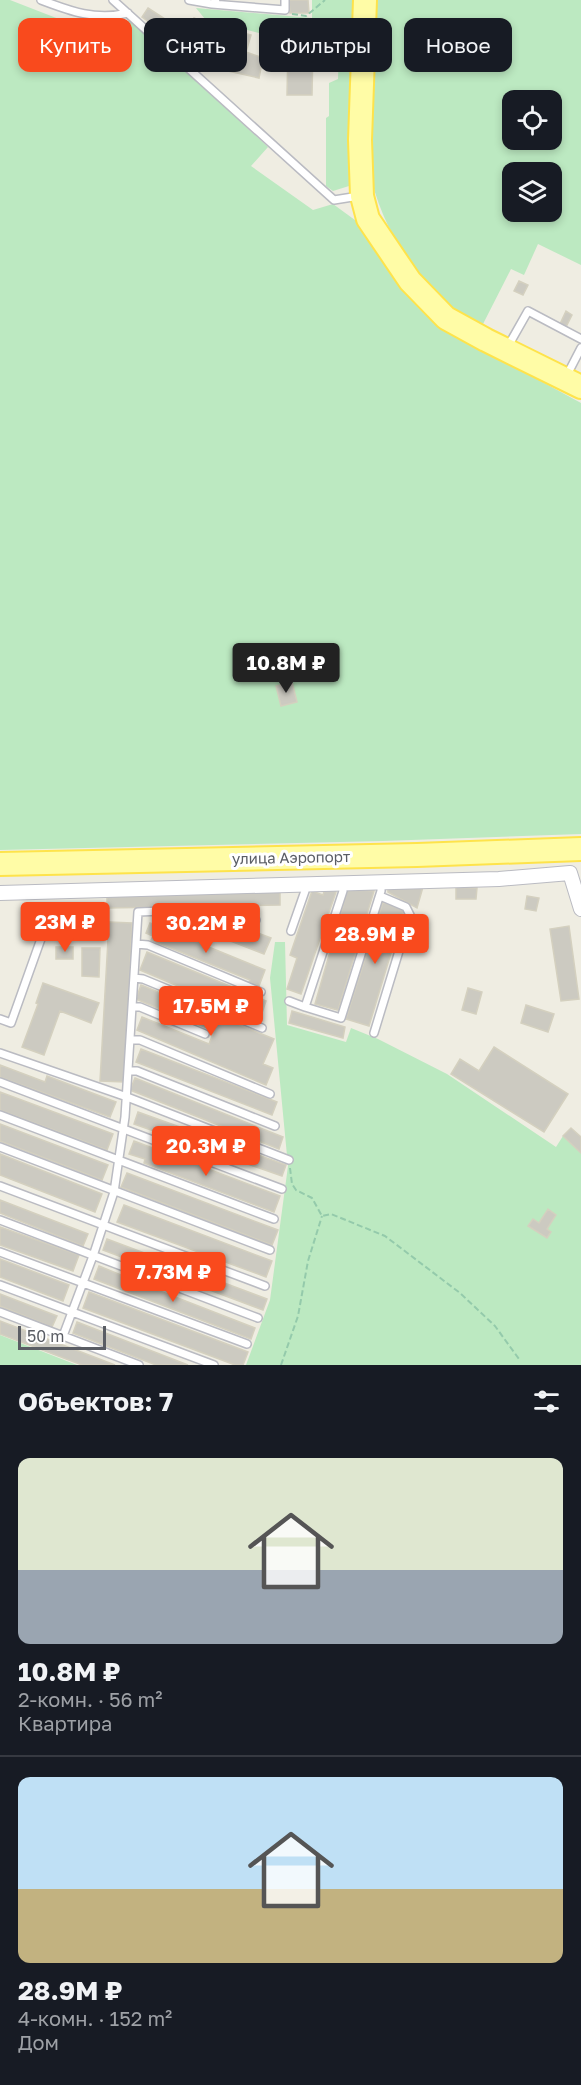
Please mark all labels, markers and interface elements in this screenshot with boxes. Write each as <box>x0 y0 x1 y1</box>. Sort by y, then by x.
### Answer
chip: Купить <box>18 18 132 72</box>
chip: Снять <box>144 18 247 72</box>
chip: Фильтры <box>259 18 392 72</box>
chip: Новое <box>404 18 512 72</box>
map controls <box>502 90 562 222</box>
button: locate <box>502 90 562 150</box>
button: layers <box>502 162 562 222</box>
pin: 10.8M ₽ <box>231 643 341 694</box>
text: 10.8M ₽ <box>247 650 325 674</box>
street label: улица Аэропорт <box>232 847 351 867</box>
pin: 23M ₽ <box>23 902 107 953</box>
pin: 30.2M ₽ <box>151 903 261 954</box>
text: 23M ₽ <box>35 909 95 933</box>
text: 30.2M ₽ <box>166 910 246 934</box>
pin: 28.9M ₽ <box>320 914 430 965</box>
text: 28.9M ₽ <box>335 921 415 945</box>
pin: 17.5M ₽ <box>156 986 266 1037</box>
text: 17.5M ₽ <box>173 993 249 1017</box>
pin: 20.3M ₽ <box>151 1126 261 1177</box>
text: 20.3M ₽ <box>166 1133 246 1157</box>
pin: 7.73M ₽ <box>118 1252 228 1303</box>
text: 7.73M ₽ <box>135 1259 211 1283</box>
scale bar <box>18 1323 106 1350</box>
text: 50 m <box>27 1326 64 1346</box>
icon: filters <box>530 1385 563 1418</box>
text: Объектов: 7 <box>18 1386 173 1417</box>
icon: home <box>237 1497 345 1605</box>
text: 10.8M ₽ <box>18 1656 120 1687</box>
text: 2-комн. · 56 m² <box>18 1687 163 1711</box>
text: Квартира <box>18 1711 112 1735</box>
icon: home <box>237 1816 345 1924</box>
text: 28.9M ₽ <box>18 1975 123 2006</box>
text: 4-комн. · 152 m² <box>18 2006 172 2030</box>
text: Дом <box>18 2030 59 2054</box>

